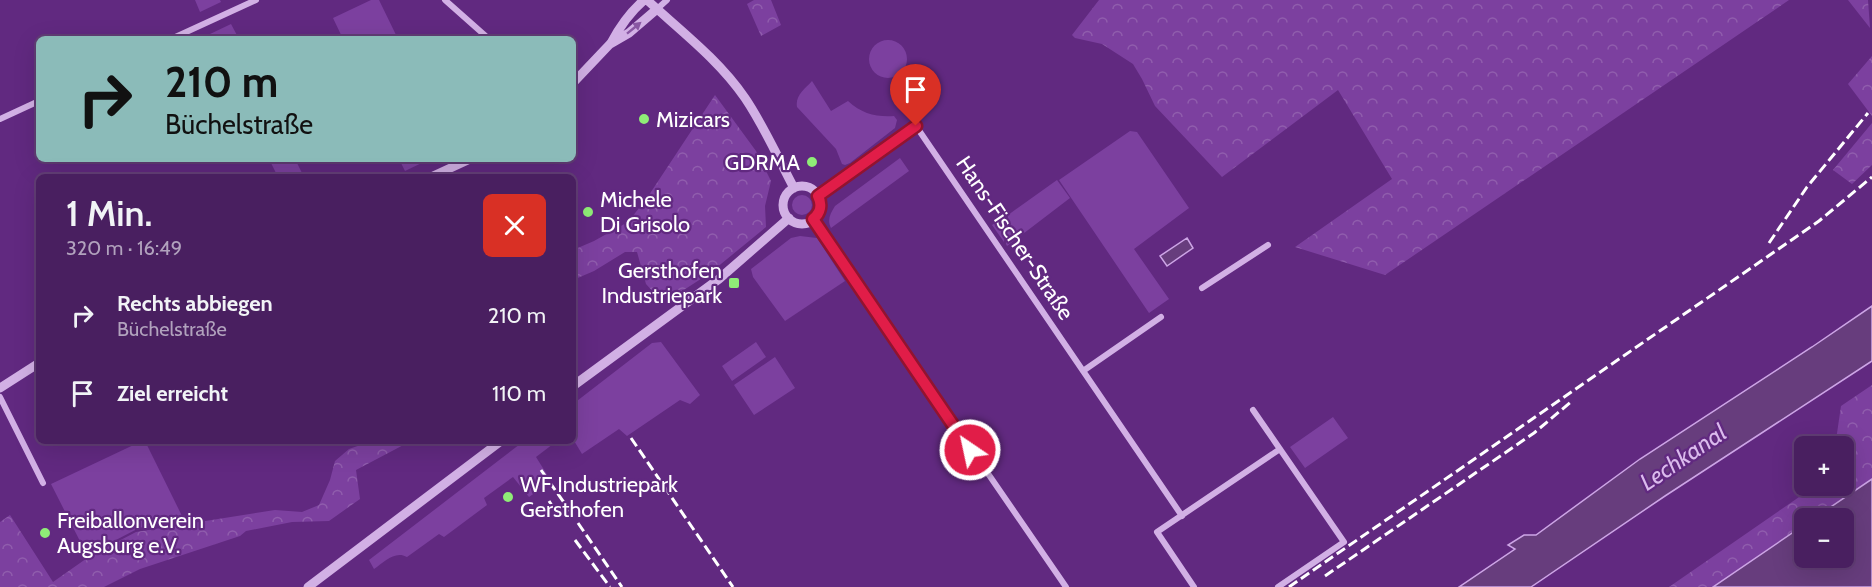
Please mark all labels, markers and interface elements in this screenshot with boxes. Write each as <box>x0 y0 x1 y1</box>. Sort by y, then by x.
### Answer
one-way arrow <box>627 22 642 35</box>
text: 210 m <box>165 56 278 108</box>
icon: right <box>66 60 144 138</box>
pin <box>890 64 941 126</box>
icon: arrive <box>899 73 932 106</box>
place label: Mizicars <box>656 106 730 133</box>
text: Büchelstraße <box>165 108 313 141</box>
marker: Mizicars <box>637 112 651 126</box>
place label: GDRMA <box>725 149 800 176</box>
street label: Hans-Fischer-Straße <box>950 151 1080 325</box>
marker: GDRMA <box>805 155 819 169</box>
place label: Michele Di Grisolo <box>600 186 690 238</box>
text: 1 Min. <box>66 191 152 235</box>
button: close <box>483 194 546 257</box>
marker: Michele Di Grisolo <box>581 205 595 219</box>
text: 320 m · 16:49 <box>66 236 182 260</box>
place label: Gersthofen Industriepark <box>602 257 722 309</box>
marker: Gersthofen Industriepark <box>727 276 741 290</box>
text: Rechts abbiegen <box>117 290 273 317</box>
icon: right <box>66 299 99 332</box>
text: 210 m <box>488 302 546 329</box>
text: Büchelstraße <box>117 317 227 341</box>
icon: arrive <box>66 377 99 410</box>
text: Ziel erreicht <box>117 380 228 407</box>
text: 110 m <box>492 380 546 407</box>
water label: Lechkanal <box>1634 417 1732 496</box>
position arrow <box>938 418 1002 482</box>
map controls <box>1794 436 1854 568</box>
button: + <box>1794 436 1854 496</box>
place label: WF Industriepark Gersthofen <box>520 471 678 523</box>
marker: WF Industriepark Gersthofen <box>501 490 515 504</box>
place label: Freiballonverein Augsburg e.V. <box>57 507 204 559</box>
button: − <box>1794 508 1854 568</box>
marker: Freiballonverein Augsburg e.V. <box>38 526 52 540</box>

